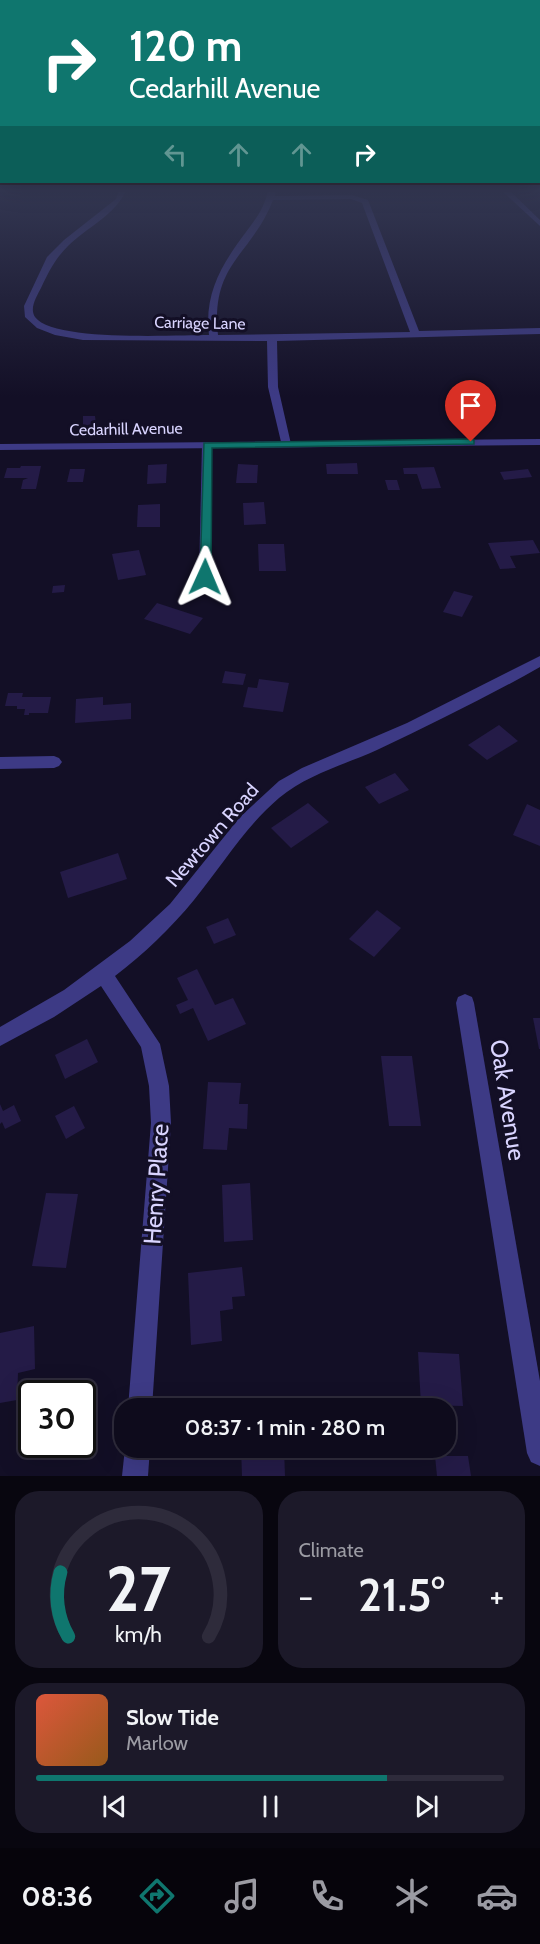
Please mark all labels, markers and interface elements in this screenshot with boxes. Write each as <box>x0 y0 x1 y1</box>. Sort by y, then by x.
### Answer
text: 120 m <box>129 20 242 72</box>
icon: right <box>30 24 108 102</box>
text: Cedarhill Avenue <box>129 72 320 105</box>
icon: left <box>159 138 192 171</box>
icon: ahead <box>222 138 255 171</box>
icon: ahead <box>285 138 318 171</box>
icon: right <box>348 138 381 171</box>
street label: Carriage Lane <box>154 313 246 333</box>
pin <box>445 380 496 442</box>
icon: arrive <box>454 389 487 422</box>
street label: Cedarhill Avenue <box>69 419 183 439</box>
position arrow <box>173 545 237 609</box>
street label: Newtown Road <box>160 778 264 892</box>
street label: Oak Avenue <box>484 1037 532 1163</box>
street label: Henry Place <box>137 1123 175 1245</box>
speed limit sign: 30 <box>18 1380 96 1458</box>
text: 08:37 · 1 min · 280 m <box>185 1414 385 1441</box>
text: Climate <box>299 1538 364 1562</box>
text: 27 <box>106 1551 171 1627</box>
text: 21.5° <box>358 1568 445 1622</box>
text: − <box>299 1576 313 1616</box>
text: + <box>489 1576 504 1616</box>
text: km/h <box>115 1621 162 1647</box>
text: Slow Tide <box>126 1704 219 1731</box>
text: Marlow <box>126 1731 188 1755</box>
icon: previous <box>98 1790 131 1823</box>
icon: pause <box>254 1790 287 1823</box>
icon: next <box>410 1790 443 1823</box>
icon: directions <box>136 1875 178 1917</box>
icon: music <box>221 1875 263 1917</box>
icon: phone <box>306 1875 348 1917</box>
icon: climate <box>391 1875 433 1917</box>
icon: car <box>476 1875 518 1917</box>
text: 08:36 <box>22 1880 93 1913</box>

